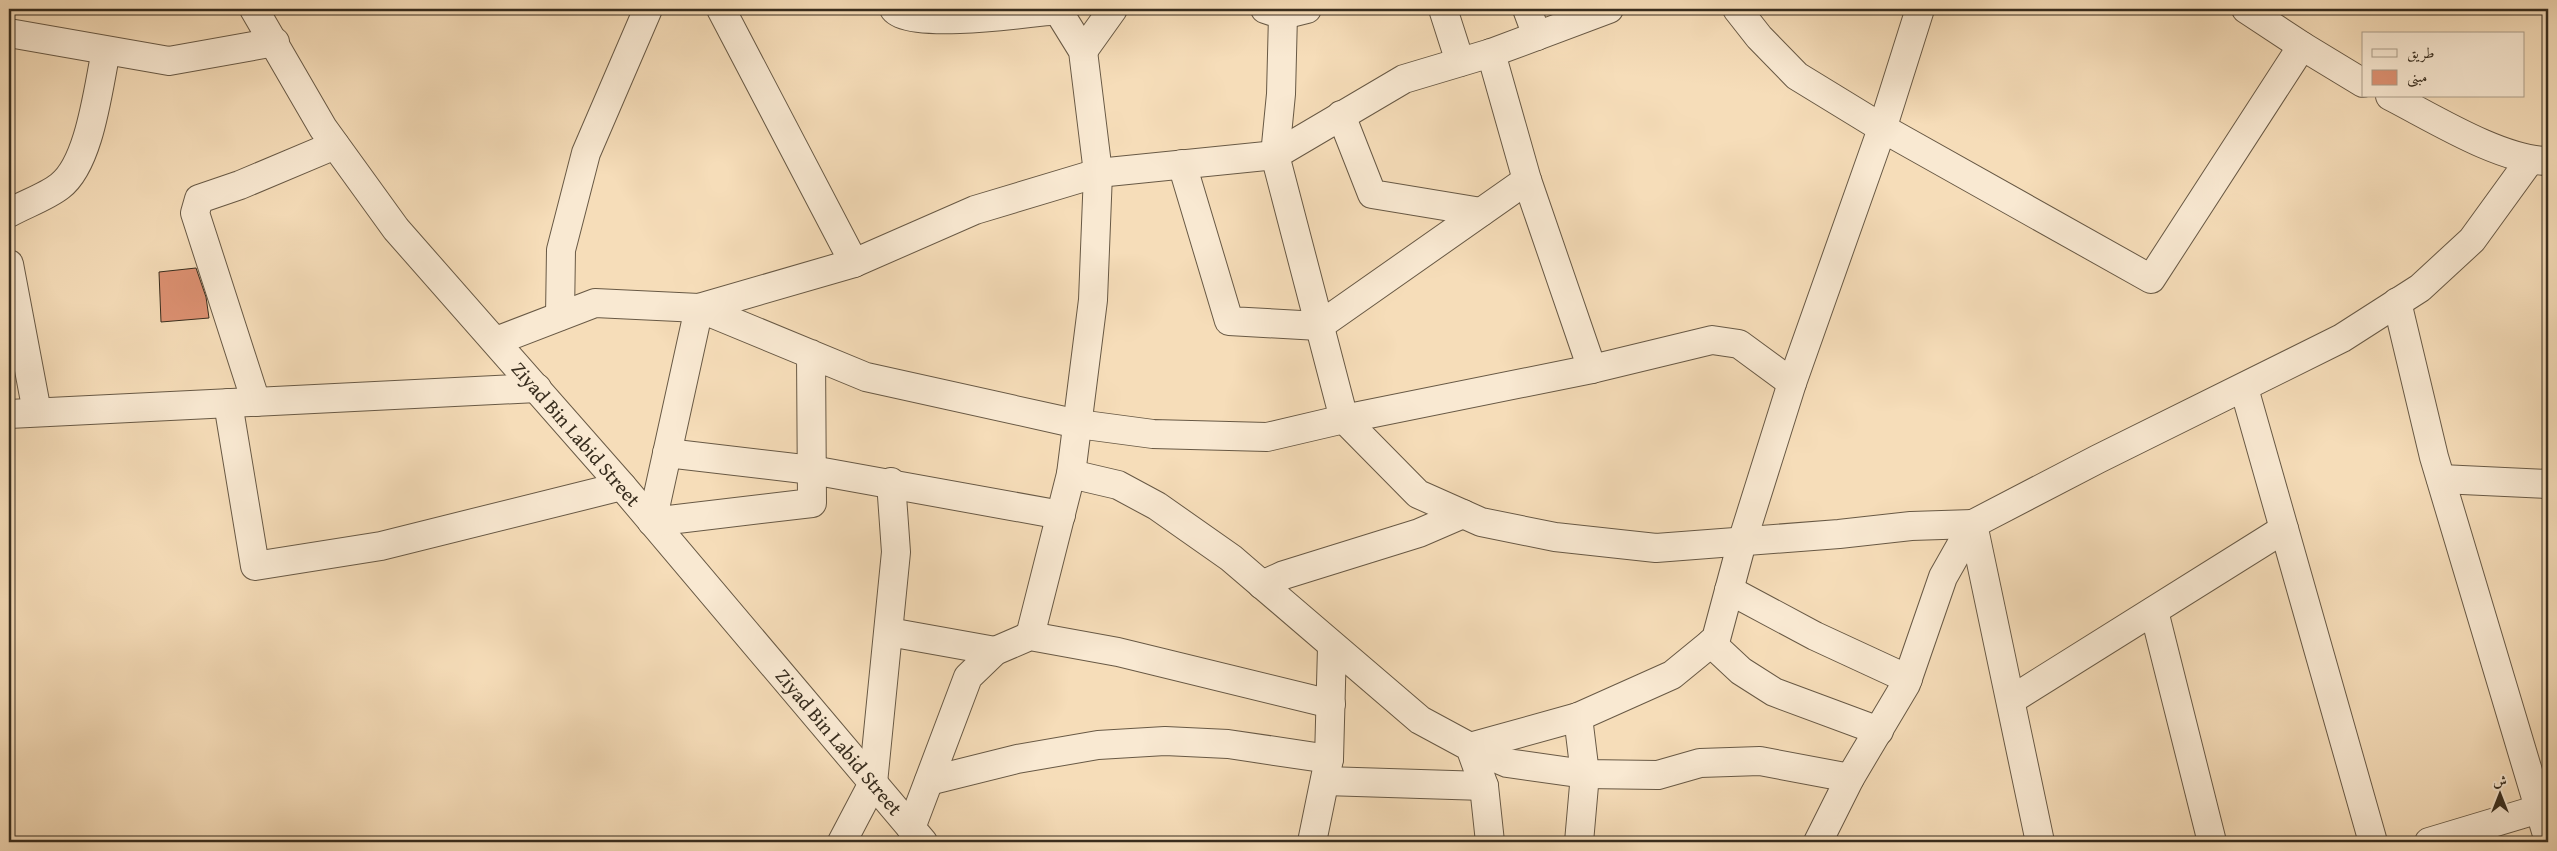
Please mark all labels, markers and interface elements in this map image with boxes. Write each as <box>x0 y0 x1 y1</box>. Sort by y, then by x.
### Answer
legend <box>2362 32 2524 98</box>
text: طريق <box>2407 42 2434 63</box>
text: مبنى <box>2407 66 2427 88</box>
street label: Ziyad Bin Labid Street <box>505 355 648 513</box>
street label: Ziyad Bin Labid Street <box>769 662 910 821</box>
north arrow <box>2474 768 2524 818</box>
text: ش <box>2493 771 2507 791</box>

